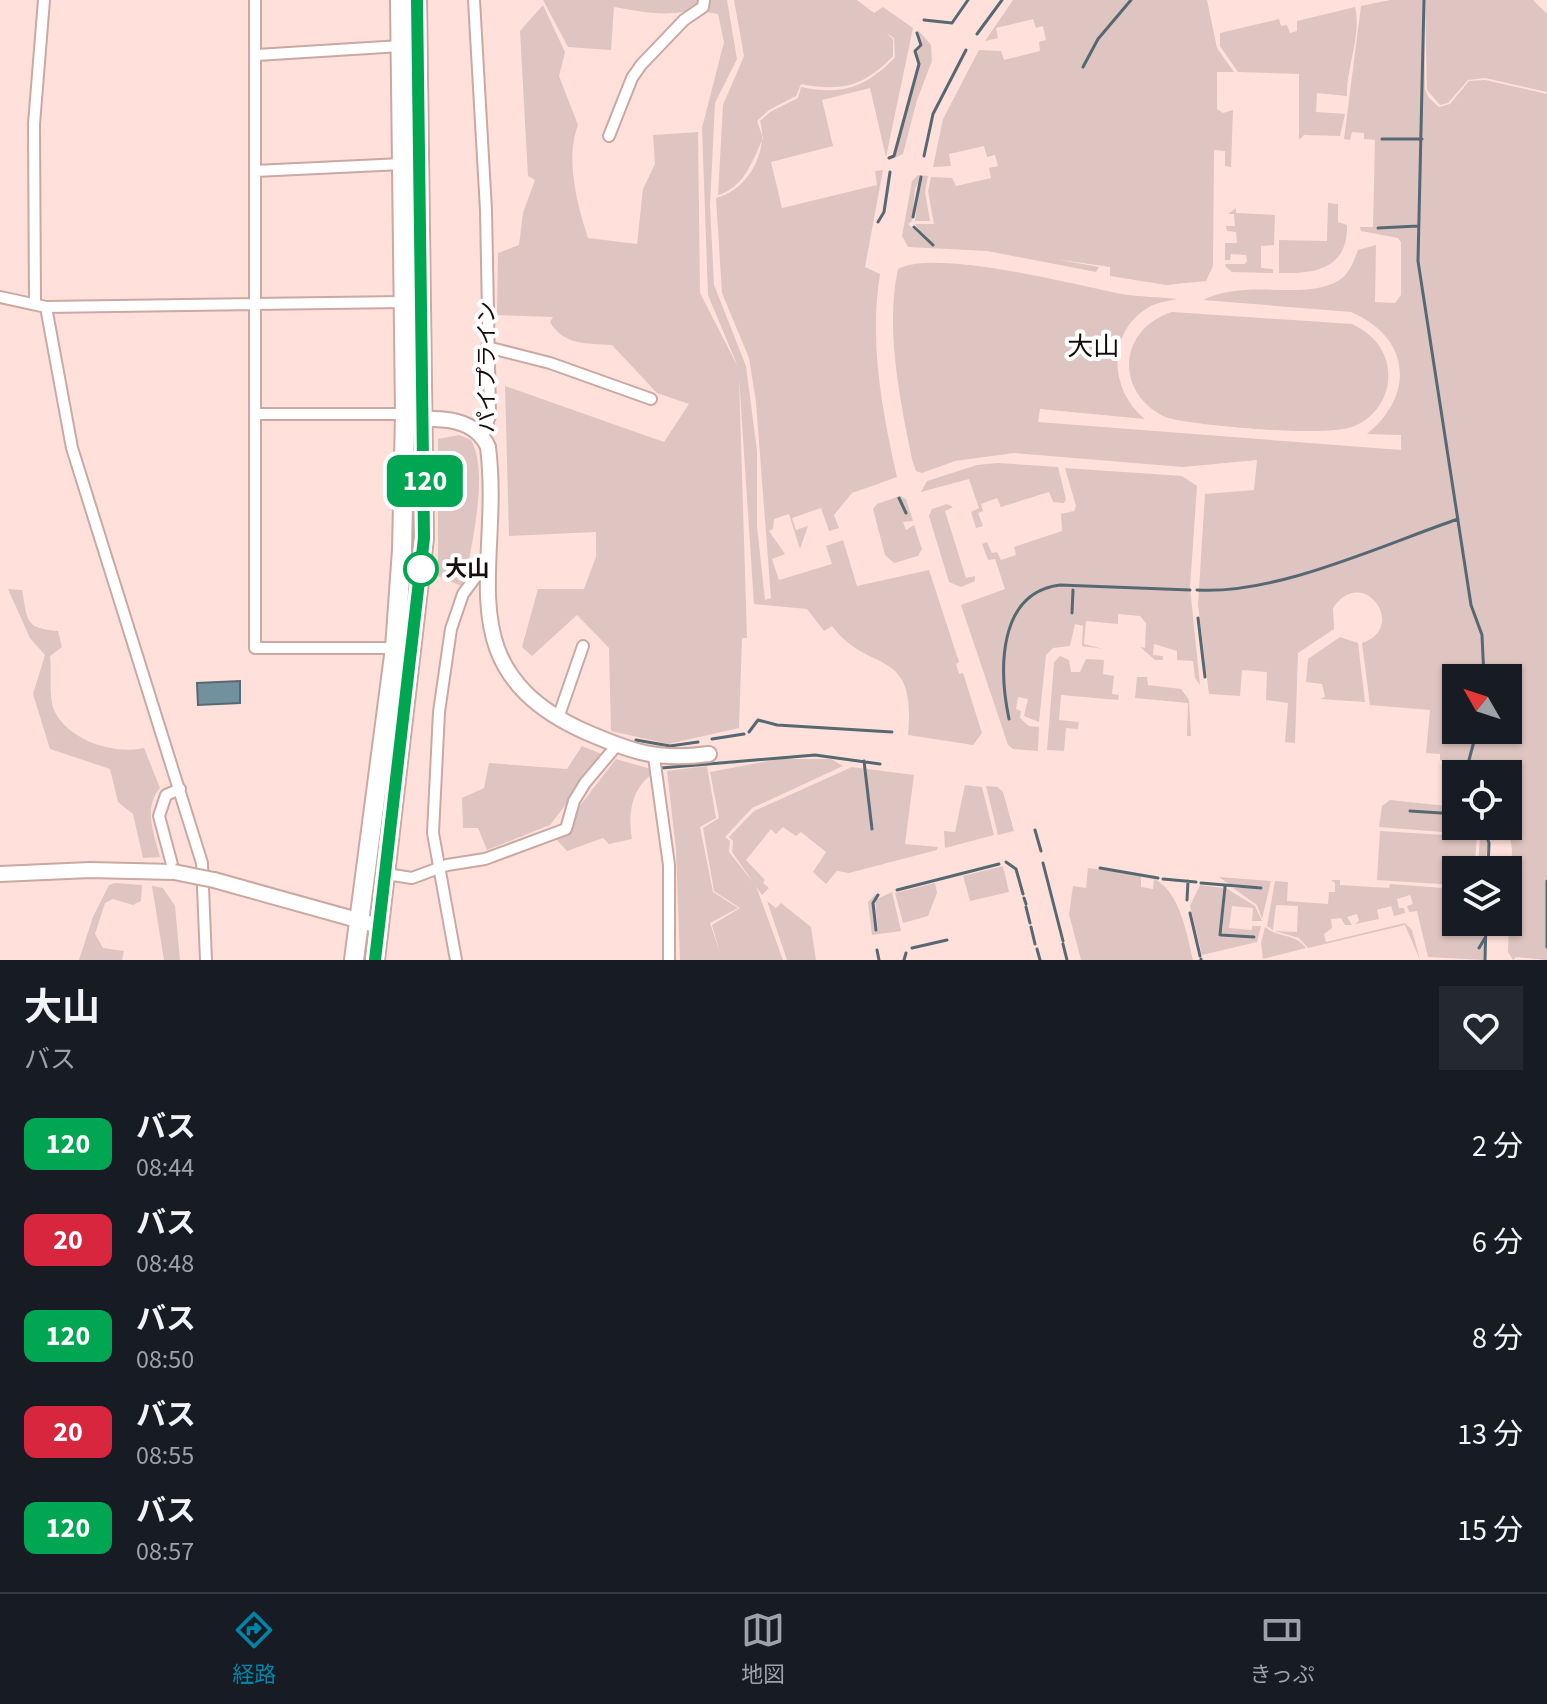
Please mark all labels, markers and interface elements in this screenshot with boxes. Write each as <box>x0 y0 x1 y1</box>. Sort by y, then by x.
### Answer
street label: パイプライン <box>471 301 503 433</box>
district label: 大山 <box>1067 328 1119 365</box>
line badge: 120 <box>379 455 471 507</box>
text: 120 <box>403 461 447 501</box>
marker: 大山 <box>404 552 438 586</box>
place label: 大山 <box>445 553 489 585</box>
north arrow <box>1442 664 1522 744</box>
map controls <box>1442 664 1522 936</box>
button: locate <box>1442 760 1522 840</box>
button: layers <box>1442 856 1522 936</box>
text: 大山 <box>24 981 100 1035</box>
button: heart <box>1439 986 1523 1070</box>
text: バス <box>24 1041 76 1078</box>
text: バス <box>136 1106 196 1149</box>
text: 120 <box>46 1124 90 1164</box>
text: 2 分 <box>1472 1125 1523 1168</box>
text: 08:44 <box>136 1149 194 1186</box>
text: バス <box>136 1202 196 1245</box>
text: 20 <box>53 1220 83 1260</box>
text: 6 分 <box>1472 1221 1523 1264</box>
text: 08:48 <box>136 1245 194 1282</box>
text: バス <box>136 1298 196 1341</box>
text: 120 <box>46 1316 90 1356</box>
text: 8 分 <box>1472 1317 1523 1360</box>
text: 08:50 <box>136 1341 194 1378</box>
text: バス <box>136 1394 196 1437</box>
text: 20 <box>53 1412 83 1452</box>
text: 13 分 <box>1457 1413 1523 1456</box>
text: 08:55 <box>136 1437 194 1474</box>
text: バス <box>136 1490 196 1533</box>
text: 120 <box>46 1508 90 1548</box>
text: 15 分 <box>1457 1509 1523 1552</box>
text: 08:57 <box>136 1533 194 1570</box>
tab: 経路 <box>232 1608 276 1691</box>
tab: 地図 <box>741 1608 785 1691</box>
tab: きっぷ <box>1250 1608 1315 1691</box>

